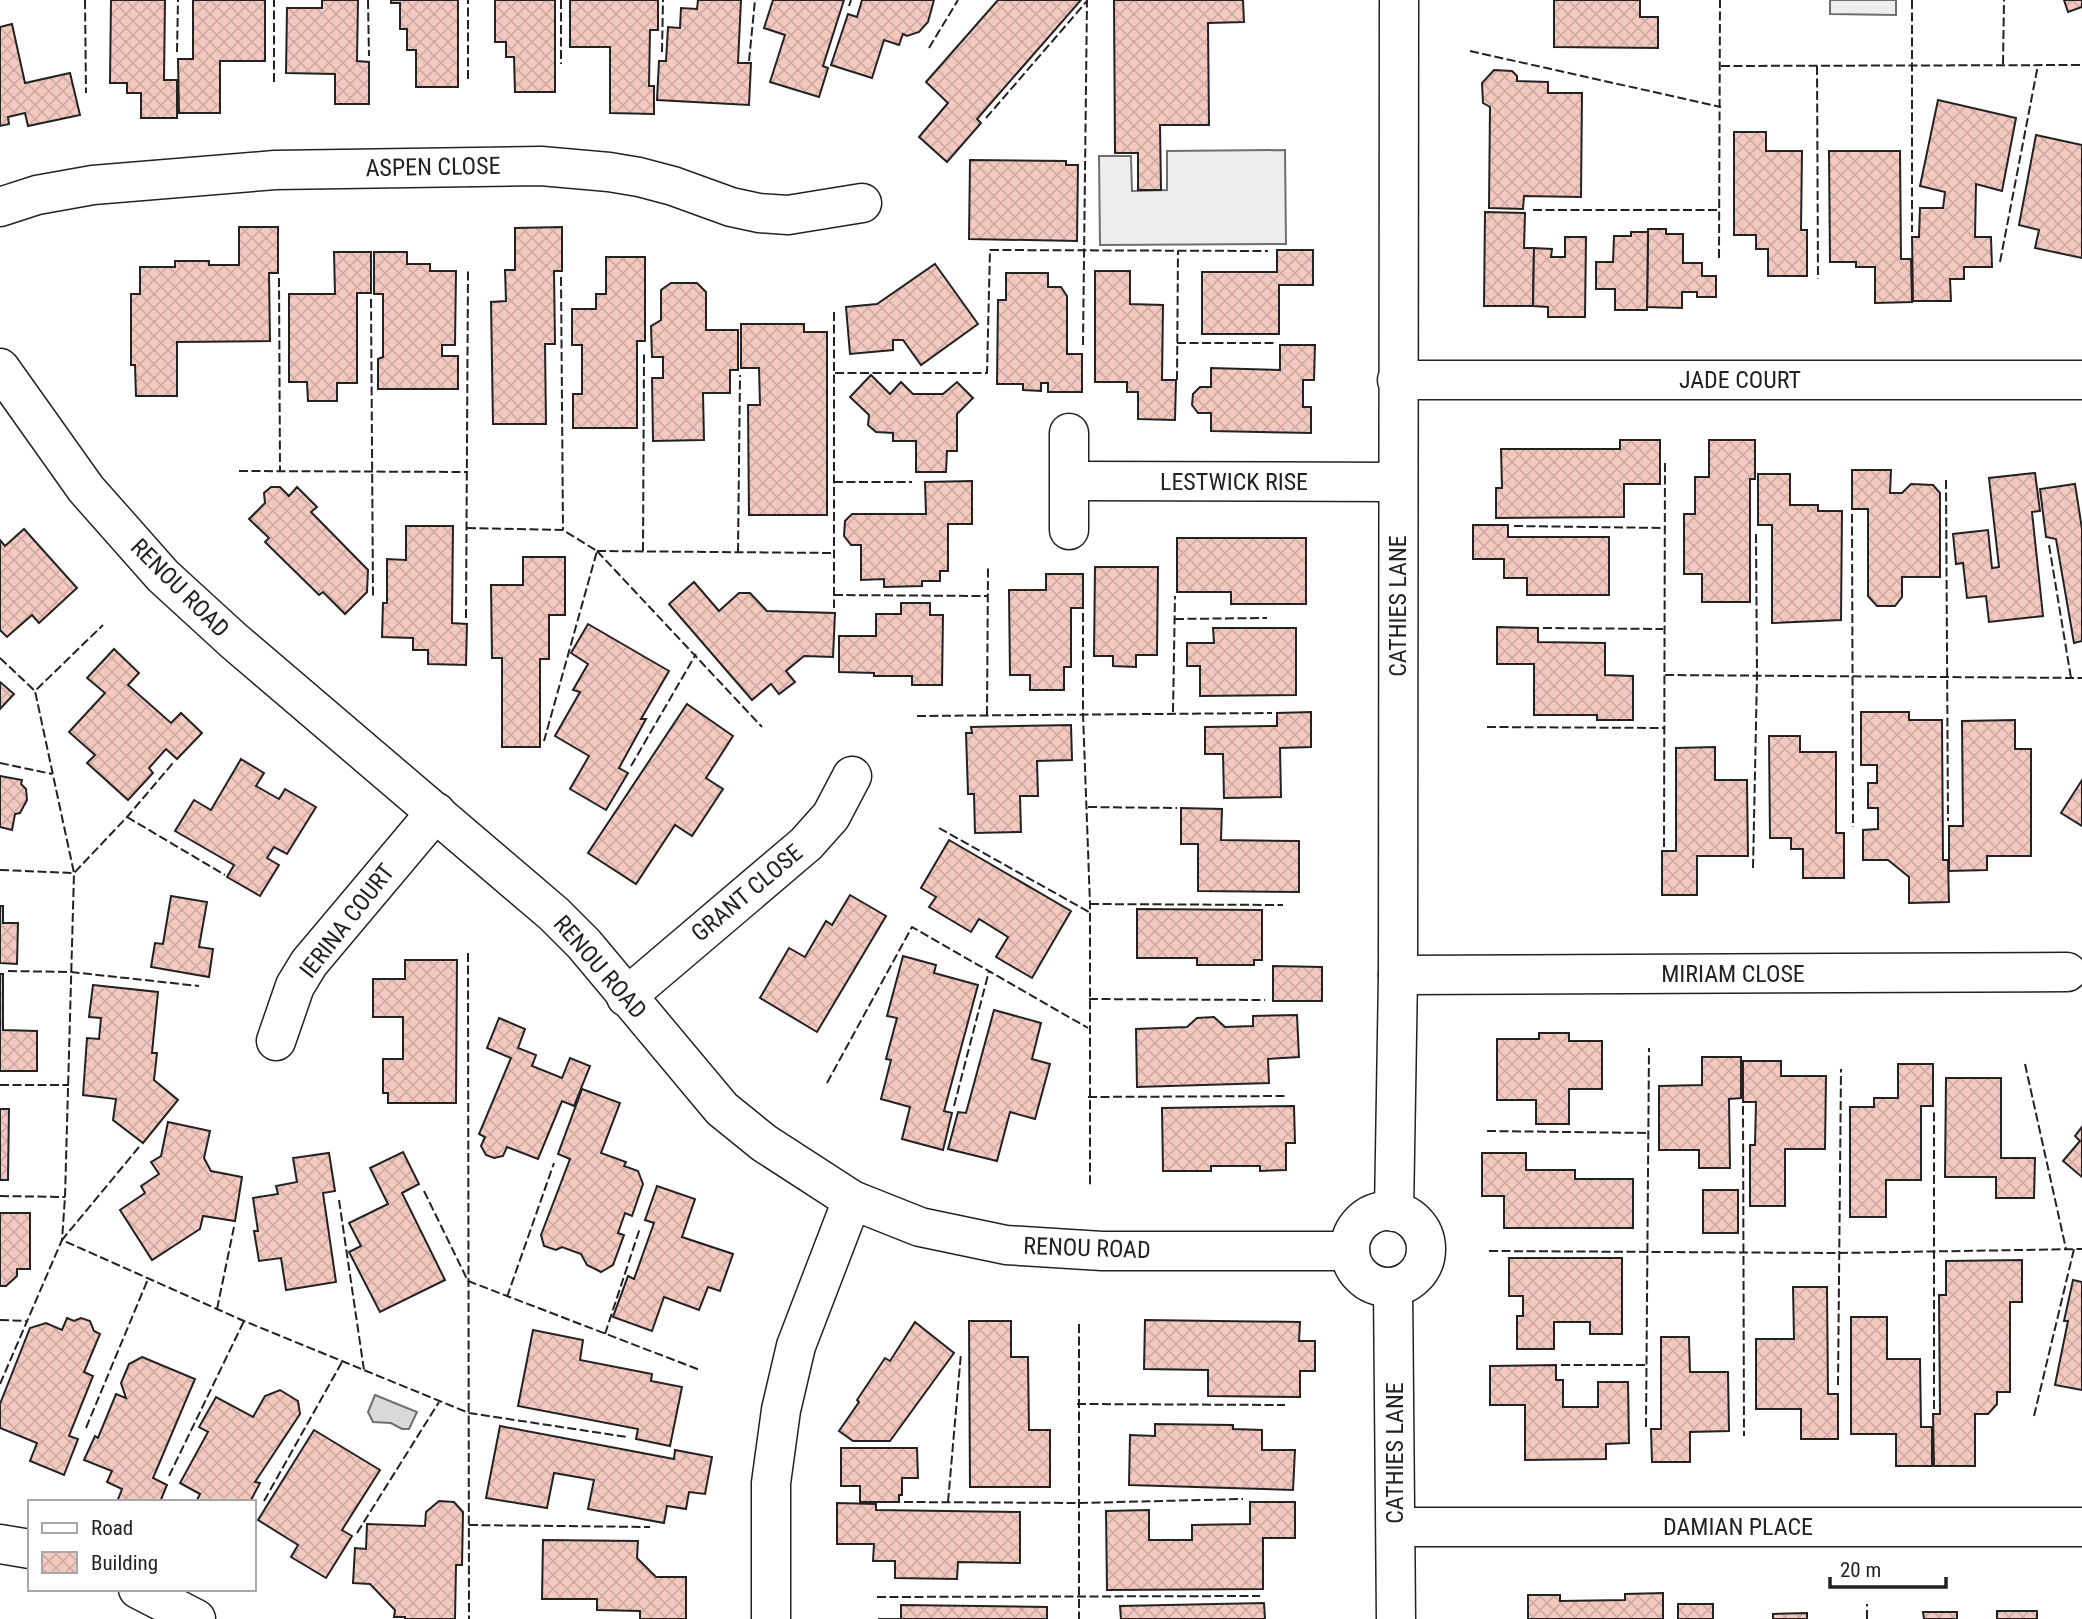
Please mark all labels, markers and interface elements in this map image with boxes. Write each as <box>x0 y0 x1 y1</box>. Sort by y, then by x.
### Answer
street label: ASPEN CLOSE <box>365 152 501 182</box>
street label: JADE COURT <box>1679 366 1801 394</box>
street label: LESTWICK RISE <box>1160 468 1308 496</box>
street label: RENOU ROAD <box>125 533 235 643</box>
street label: CATHIES LANE <box>1384 535 1412 677</box>
street label: GRANT CLOSE <box>686 839 808 947</box>
street label: IERINA COURT <box>294 858 400 984</box>
street label: RENOU ROAD <box>548 910 652 1024</box>
street label: MIRIAM CLOSE <box>1661 960 1805 988</box>
street label: RENOU ROAD <box>1023 1232 1151 1264</box>
street label: CATHIES LANE <box>1381 1382 1409 1524</box>
legend <box>28 1500 256 1591</box>
street label: DAMIAN PLACE <box>1663 1513 1813 1541</box>
text: Road <box>91 1516 133 1540</box>
scale bar <box>1830 1546 1946 1590</box>
text: Building <box>91 1551 158 1575</box>
text: 20 m <box>1840 1558 1881 1582</box>

